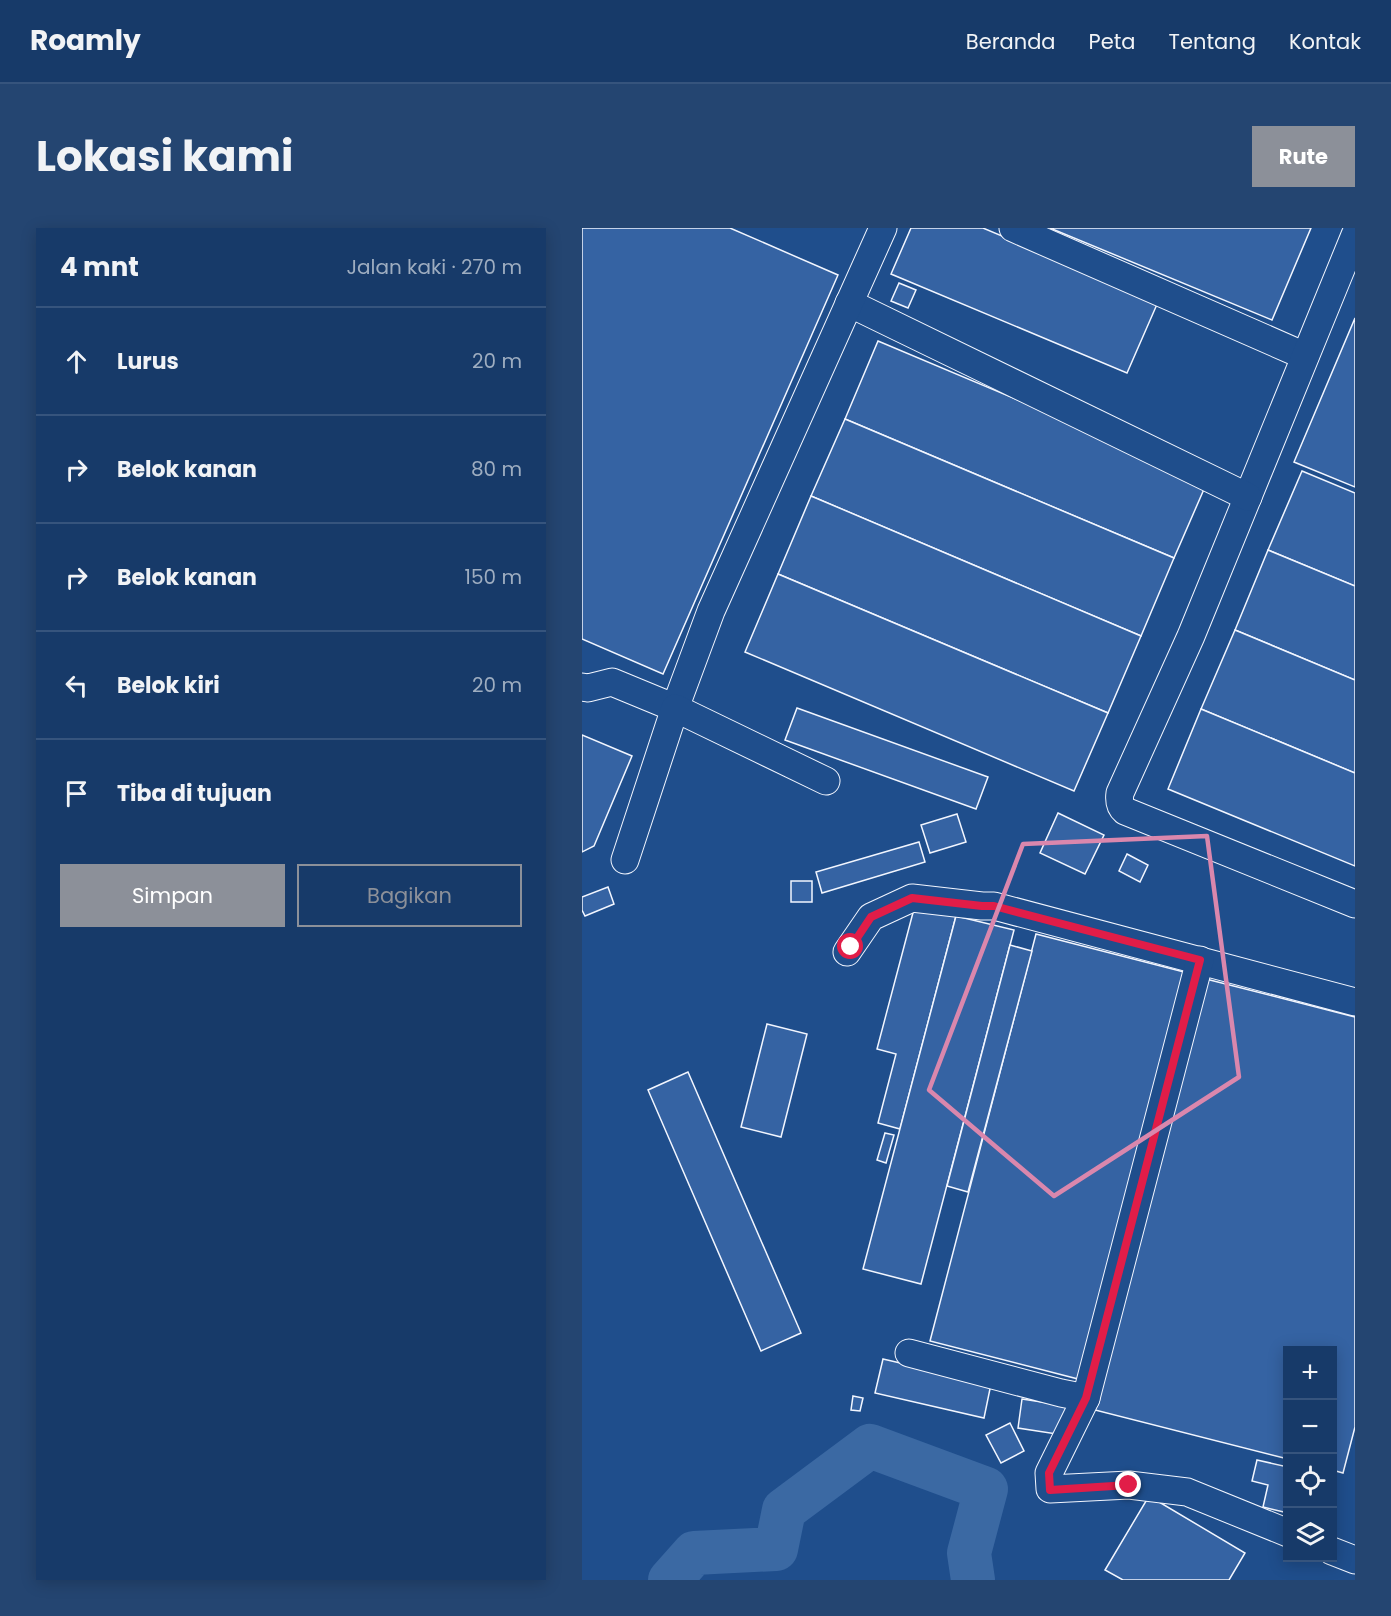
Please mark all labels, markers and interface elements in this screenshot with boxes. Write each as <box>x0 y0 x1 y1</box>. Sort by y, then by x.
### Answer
text: Roamly <box>30 21 141 60</box>
text: Beranda <box>966 27 1056 56</box>
text: Peta <box>1089 27 1136 56</box>
text: Tentang <box>1169 27 1256 56</box>
text: Kontak <box>1289 27 1361 56</box>
button: Rute <box>1252 126 1355 187</box>
text: Lokasi kami <box>36 127 293 186</box>
text: 4 mnt <box>60 249 139 285</box>
text: Jalan kaki · 270 m <box>346 253 522 281</box>
icon: ahead <box>60 345 93 378</box>
text: Lurus <box>117 346 179 377</box>
text: 20 m <box>472 347 522 375</box>
icon: right <box>60 453 93 486</box>
text: Belok kanan <box>117 454 257 485</box>
text: 80 m <box>471 455 522 483</box>
icon: right <box>60 561 93 594</box>
text: Belok kanan <box>117 562 257 593</box>
text: 150 m <box>465 563 522 591</box>
icon: left <box>60 669 93 702</box>
text: Belok kiri <box>117 670 220 701</box>
text: 20 m <box>472 671 522 699</box>
icon: arrive <box>60 777 93 810</box>
text: Tiba di tujuan <box>117 778 272 809</box>
button: Simpan <box>60 864 285 927</box>
button: Bagikan <box>297 864 522 927</box>
route start <box>837 933 863 959</box>
map controls <box>1283 1346 1337 1562</box>
button: + <box>1283 1346 1337 1400</box>
button: − <box>1283 1400 1337 1454</box>
button: locate <box>1283 1454 1337 1508</box>
route end <box>1115 1471 1141 1497</box>
button: layers <box>1283 1508 1337 1562</box>

